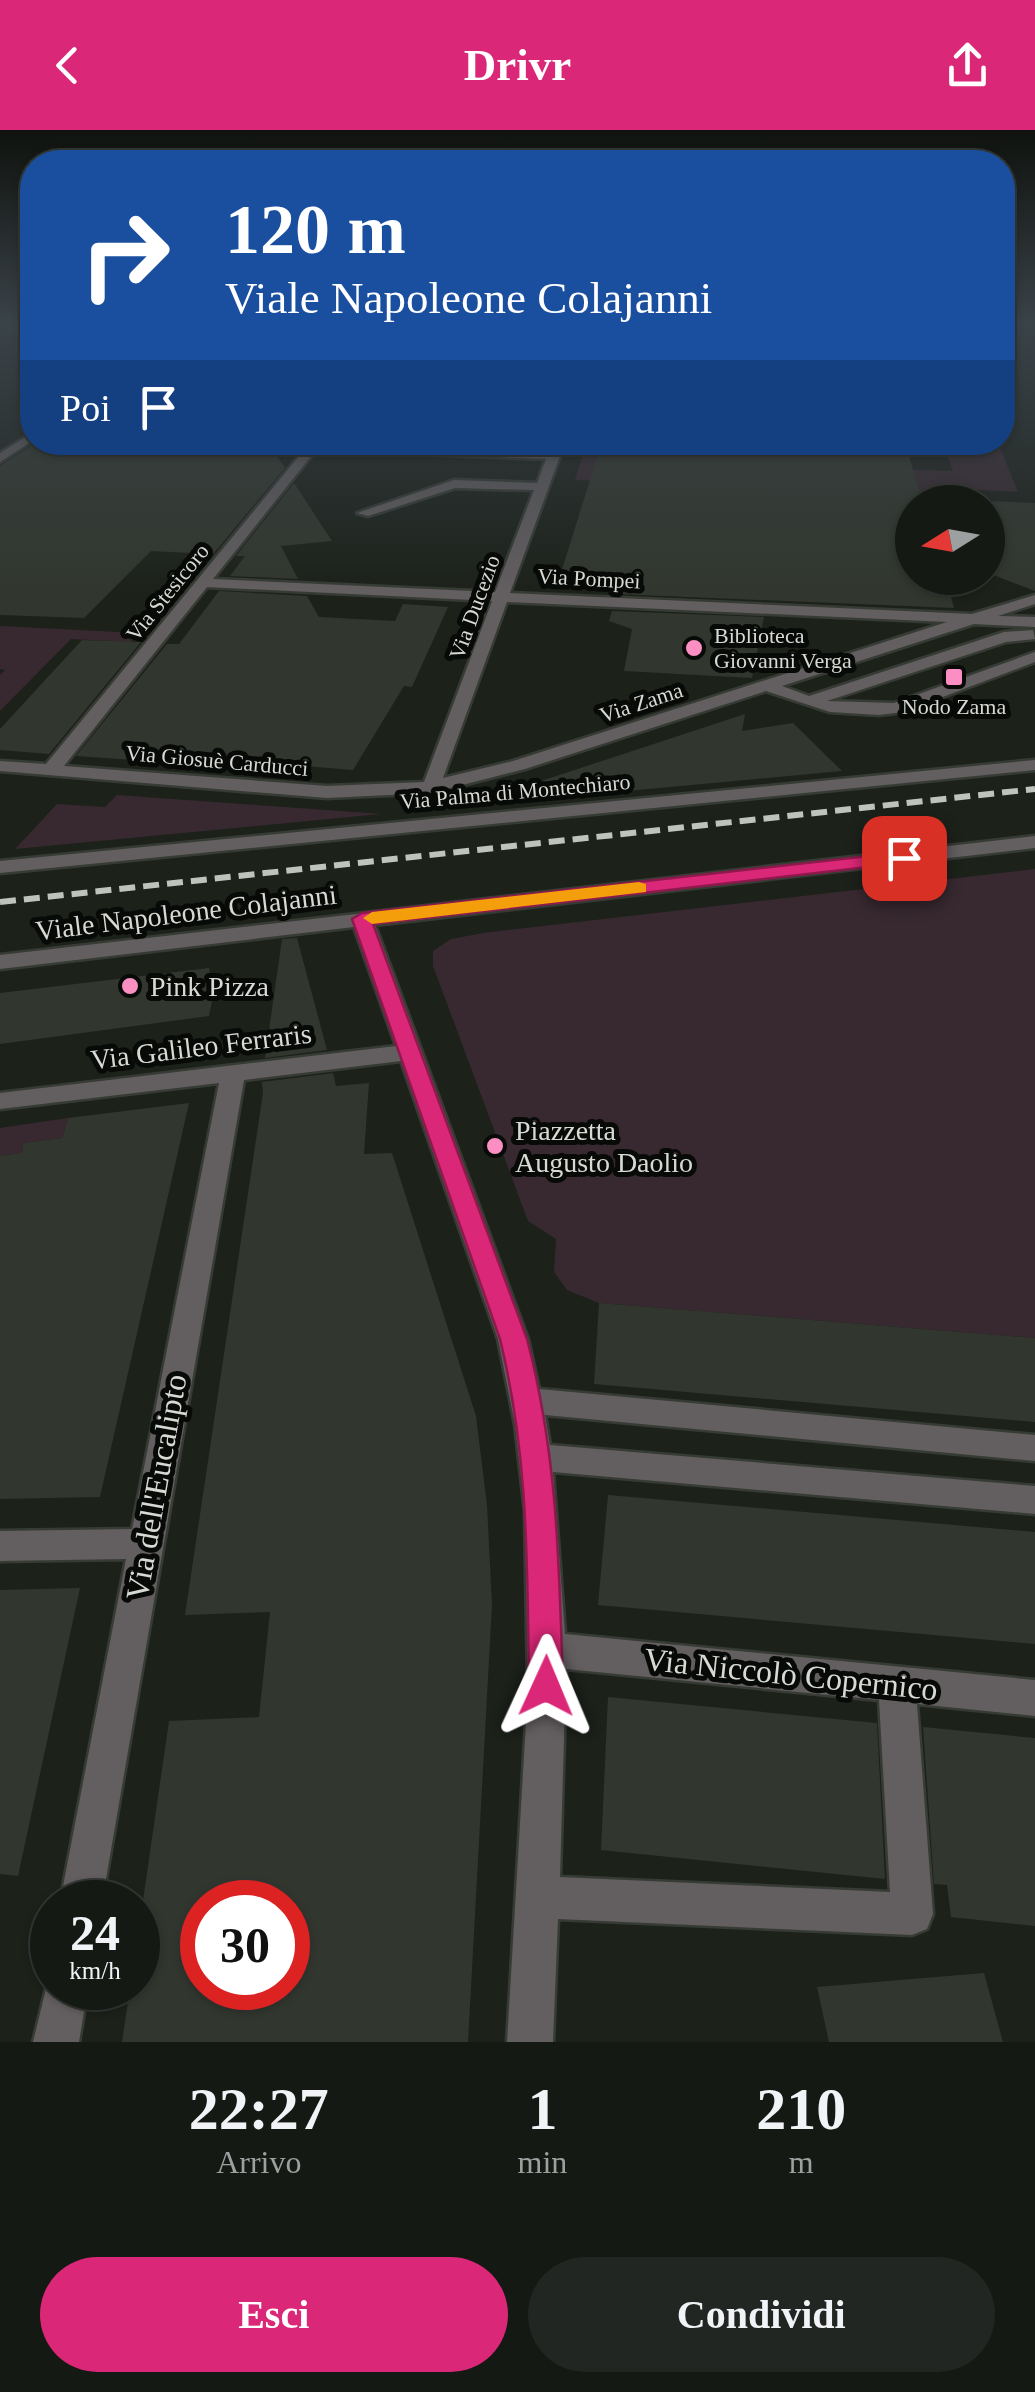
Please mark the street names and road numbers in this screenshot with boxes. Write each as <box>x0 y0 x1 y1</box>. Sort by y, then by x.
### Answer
street label: Via Stesicoro <box>121 539 214 646</box>
street label: Via Ducezio <box>444 552 505 663</box>
street label: Via Pompei <box>537 563 641 594</box>
street label: Via Zama <box>596 677 686 728</box>
street label: Via Giosuè Carducci <box>125 740 309 781</box>
street label: Via Palma di Montechiaro <box>399 769 631 814</box>
street label: Viale Napoleone Colajanni <box>34 879 339 946</box>
street label: Via Galileo Ferraris <box>89 1018 313 1075</box>
street label: Via dell'Eucalipto <box>118 1371 194 1603</box>
street label: Via Niccolò Copernico <box>642 1641 940 1707</box>

